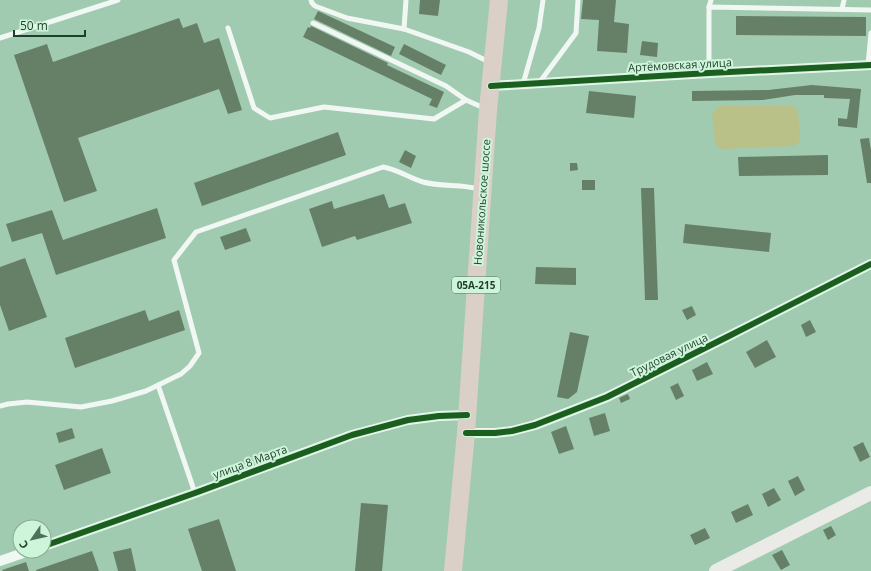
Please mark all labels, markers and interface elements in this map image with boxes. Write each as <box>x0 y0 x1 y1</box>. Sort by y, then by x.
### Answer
scale bar <box>14 12 85 38</box>
text: 50 m <box>20 17 48 34</box>
street label: Артёмовская улица <box>628 54 732 75</box>
street label: Новоникольское шоссе <box>470 138 493 266</box>
road number: 05А-215 <box>452 277 500 293</box>
street label: Трудовая улица <box>628 329 710 380</box>
street label: улица 8 Марта <box>211 441 289 482</box>
north arrow <box>12 519 52 559</box>
text: С <box>15 538 31 552</box>

